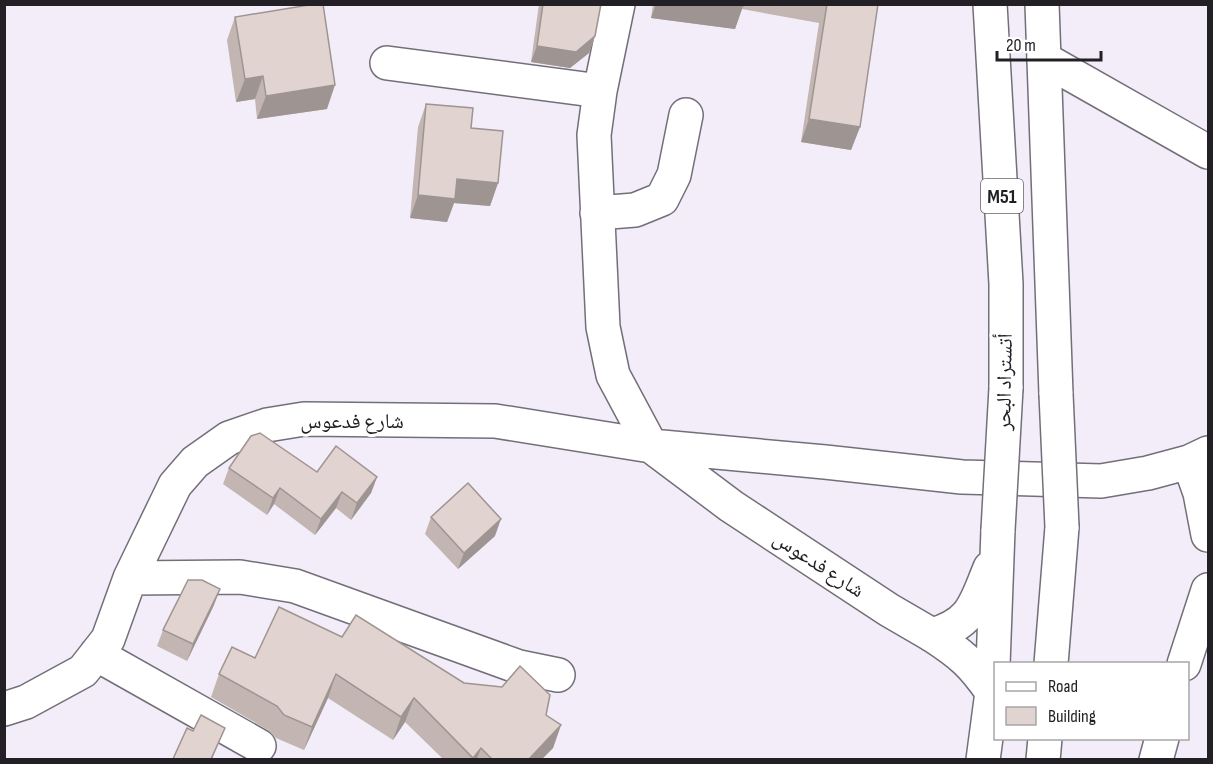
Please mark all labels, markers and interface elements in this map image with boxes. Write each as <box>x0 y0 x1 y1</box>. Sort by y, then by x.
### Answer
scale bar <box>997 24 1100 62</box>
text: 20 m <box>1006 35 1036 56</box>
road number: M51 <box>981 179 1023 213</box>
street label: أتستراد البحر <box>990 333 1018 432</box>
street label: شارع فدعوس <box>300 409 404 434</box>
street label: شارع فدعوس <box>768 526 869 603</box>
legend <box>994 662 1189 740</box>
text: Road <box>1048 676 1078 697</box>
text: Building <box>1048 706 1096 727</box>

